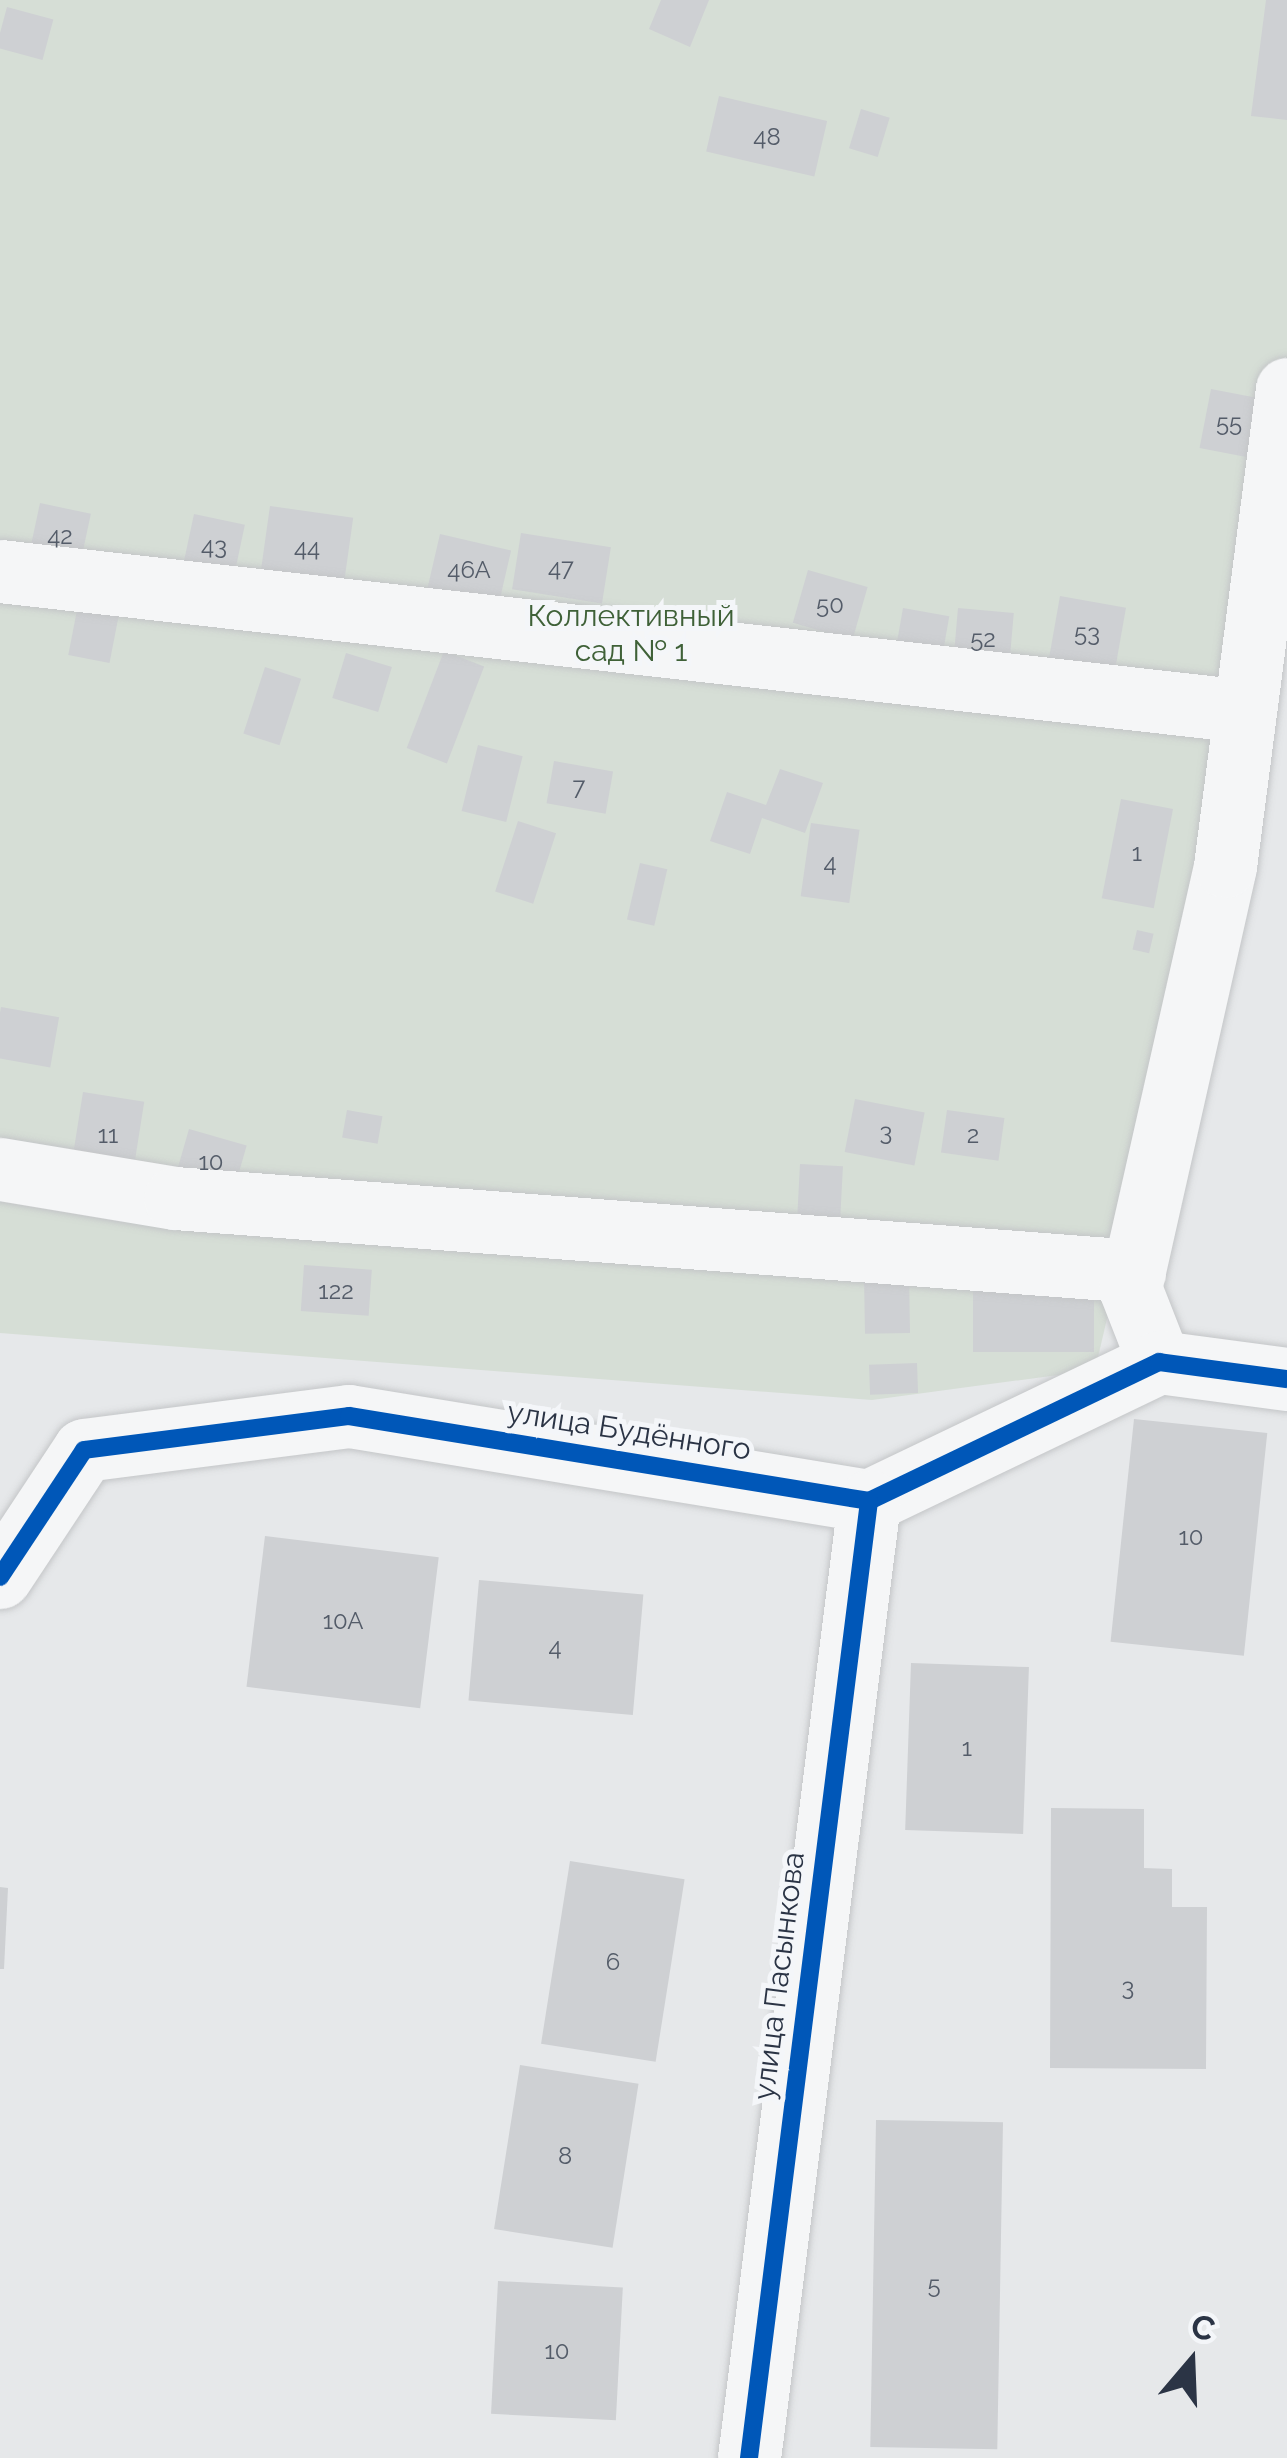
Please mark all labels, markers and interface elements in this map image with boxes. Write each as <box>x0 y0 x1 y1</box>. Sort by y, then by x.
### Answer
house number: 48 <box>753 123 781 151</box>
house number: 55 <box>1216 409 1242 437</box>
house number: 42 <box>47 522 73 550</box>
house number: 43 <box>201 532 227 560</box>
house number: 44 <box>294 534 320 562</box>
house number: 47 <box>548 554 574 582</box>
house number: 46А <box>447 556 491 584</box>
house number: 50 <box>816 591 844 619</box>
park label: Коллективный сад № 1 <box>527 598 735 668</box>
house number: 53 <box>1074 619 1100 647</box>
house number: 52 <box>970 625 996 653</box>
house number: 7 <box>573 773 585 801</box>
house number: 1 <box>1132 839 1142 867</box>
house number: 4 <box>823 849 837 877</box>
house number: 3 <box>880 1118 892 1146</box>
house number: 11 <box>98 1121 118 1149</box>
house number: 2 <box>967 1121 979 1149</box>
house number: 10 <box>199 1148 223 1176</box>
house number: 122 <box>318 1277 354 1305</box>
street label: улица Будённого <box>505 1394 753 1468</box>
house number: 10 <box>1179 1523 1203 1551</box>
house number: 10А <box>323 1607 363 1635</box>
house number: 4 <box>548 1633 562 1661</box>
house number: 1 <box>962 1734 972 1762</box>
street label: улица Пасынкова <box>746 1850 812 2102</box>
house number: 6 <box>606 1948 620 1976</box>
house number: 3 <box>1122 1973 1134 2001</box>
house number: 8 <box>558 2142 572 2170</box>
house number: 5 <box>927 2271 941 2299</box>
north arrow <box>1131 2302 1251 2422</box>
text: С <box>1186 2305 1220 2350</box>
house number: 10 <box>545 2337 569 2365</box>

